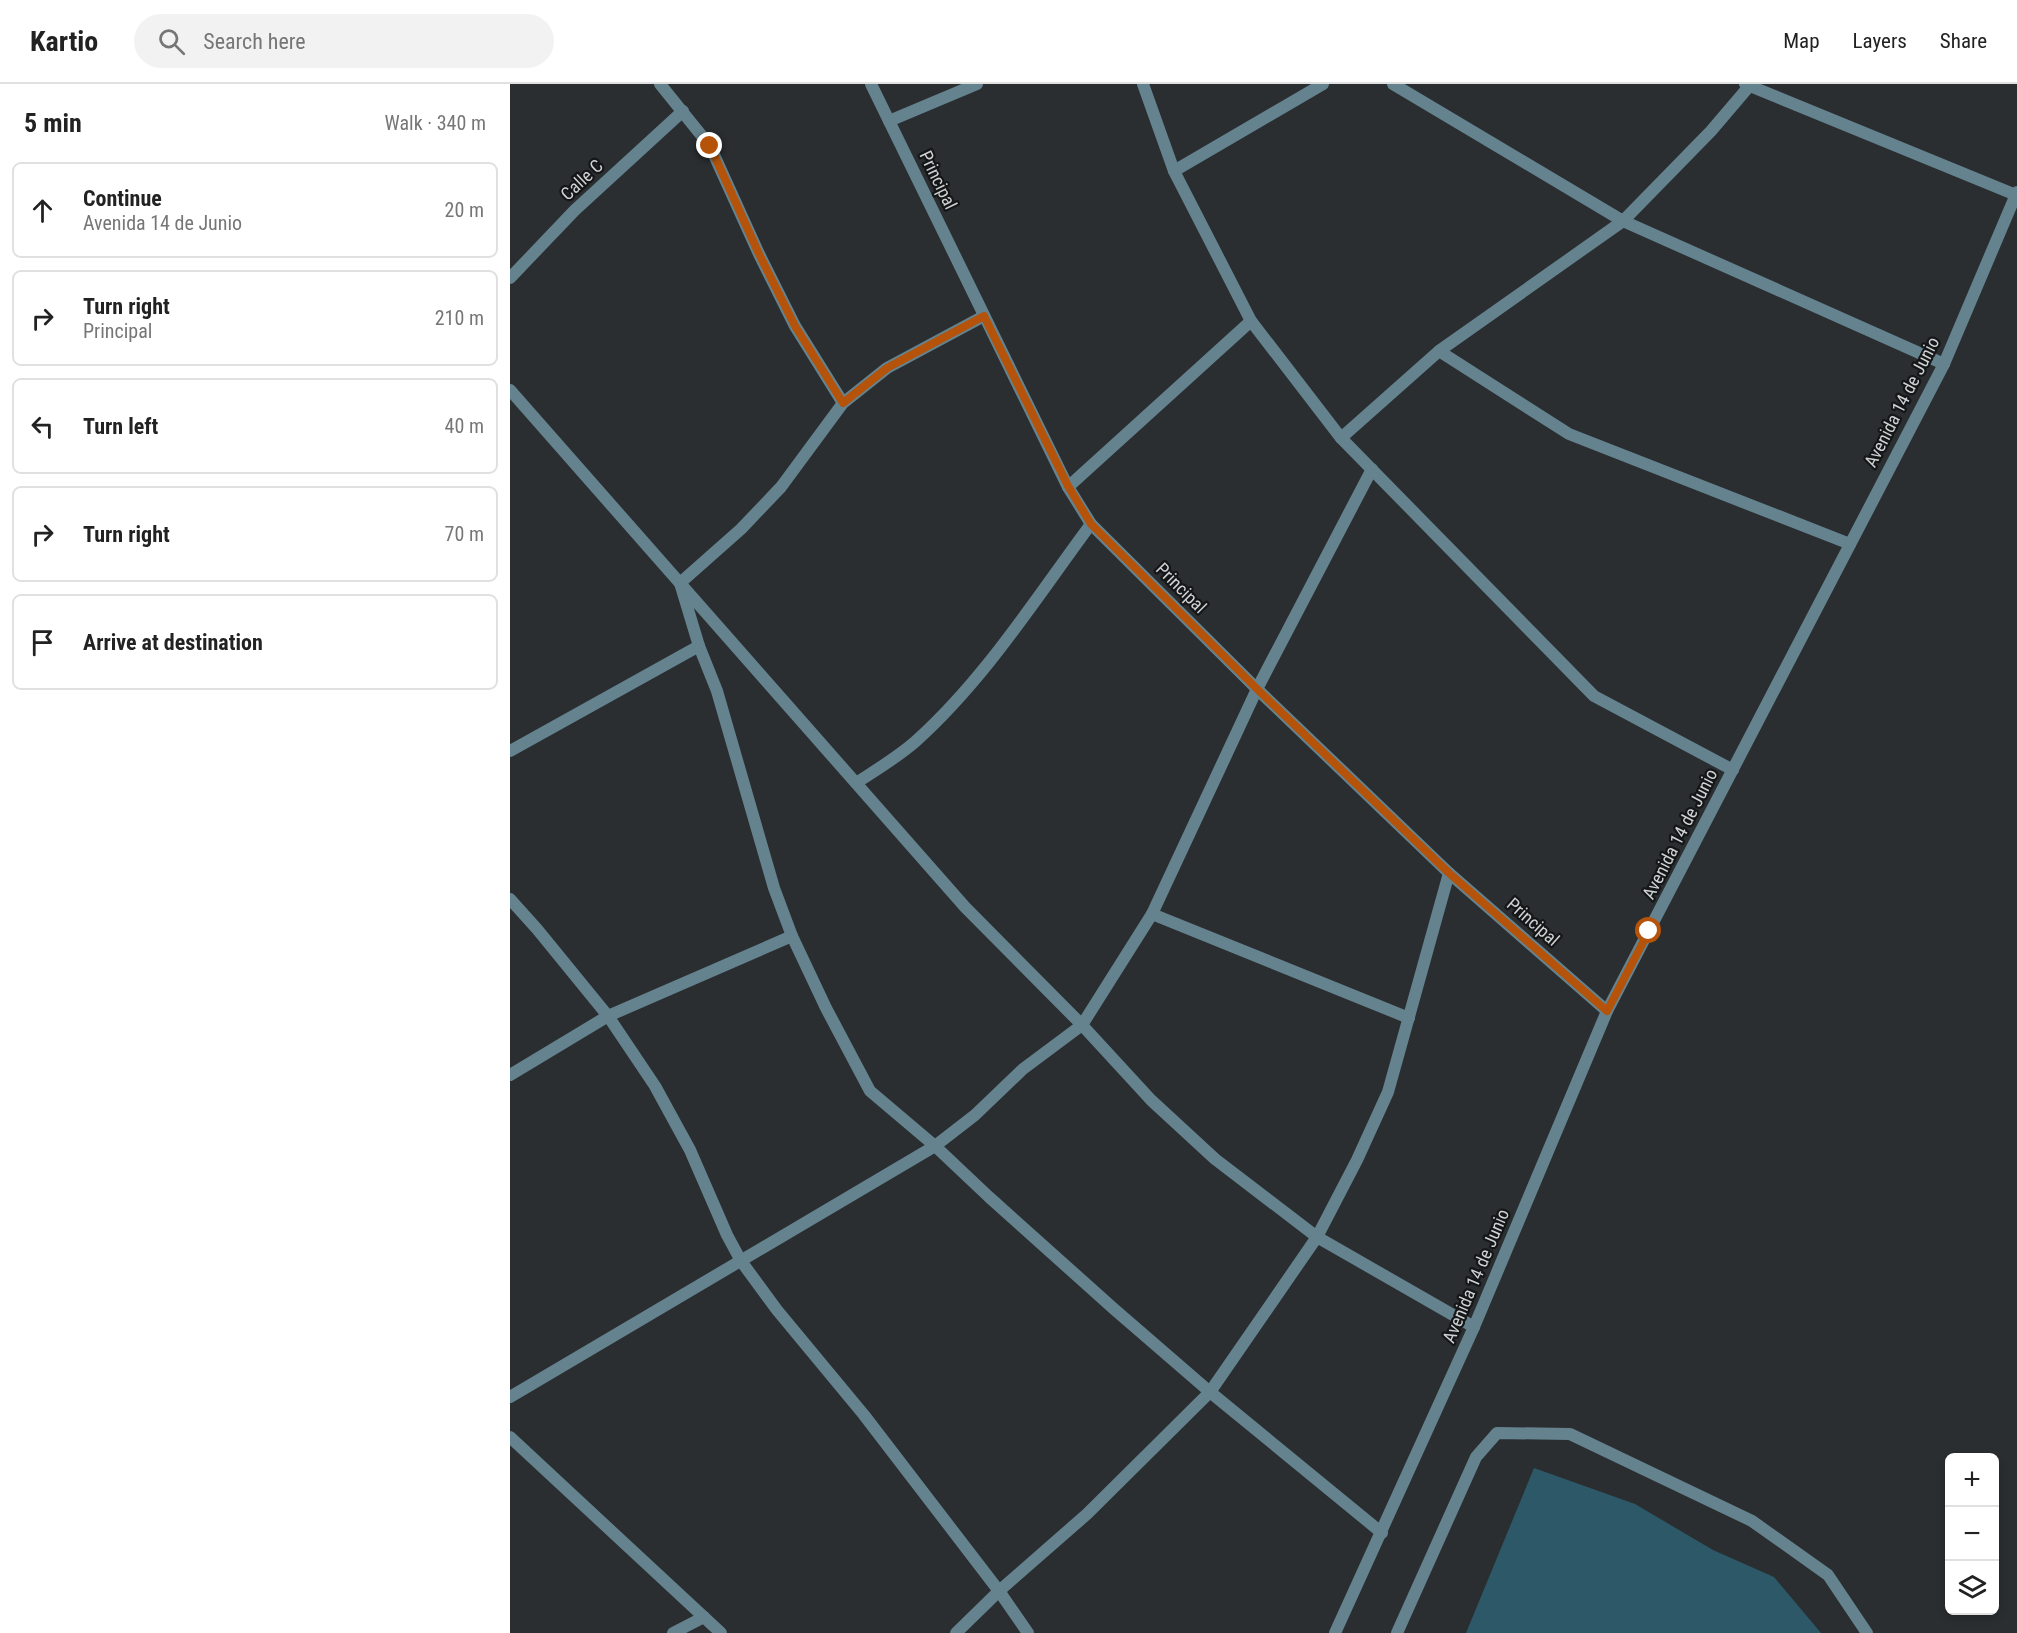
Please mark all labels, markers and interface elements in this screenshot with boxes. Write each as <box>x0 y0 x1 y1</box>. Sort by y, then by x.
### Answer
search box <box>134 14 554 68</box>
text: Kartio <box>30 25 98 58</box>
icon: search <box>155 25 188 58</box>
text: Search here <box>203 29 306 54</box>
text: Map <box>1783 29 1820 53</box>
text: Layers <box>1853 29 1907 53</box>
text: Share <box>1940 29 1987 53</box>
text: 5 min <box>24 108 82 138</box>
text: Walk · 340 m <box>385 111 486 135</box>
route end <box>696 132 722 158</box>
street label: Principal <box>915 147 962 212</box>
street label: Calle C <box>556 155 607 204</box>
text: Continue <box>83 186 162 211</box>
icon: ahead <box>26 194 59 227</box>
text: 20 m <box>445 198 484 222</box>
text: Avenida 14 de Junio <box>83 211 242 235</box>
text: Turn right <box>83 294 170 319</box>
icon: right <box>26 302 59 335</box>
text: 210 m <box>435 306 484 330</box>
text: Principal <box>83 319 152 343</box>
street label: Avenida 14 de Junio <box>1860 333 1943 470</box>
icon: left <box>26 410 59 443</box>
text: Turn left <box>83 414 158 439</box>
text: 40 m <box>445 414 484 438</box>
icon: right <box>26 518 59 551</box>
text: Turn right <box>83 522 170 547</box>
text: 70 m <box>445 522 484 546</box>
street label: Principal <box>1152 558 1211 617</box>
icon: arrive <box>26 626 59 659</box>
text: Arrive at destination <box>83 630 263 655</box>
street label: Avenida 14 de Junio <box>1638 765 1721 902</box>
street label: Principal <box>1503 893 1564 950</box>
route start <box>1635 917 1661 943</box>
street label: Avenida 14 de Junio <box>1438 1206 1513 1346</box>
map controls <box>1945 1453 1999 1615</box>
button: + <box>1945 1453 1999 1507</box>
button: − <box>1945 1507 1999 1561</box>
button: layers <box>1945 1561 1999 1615</box>

